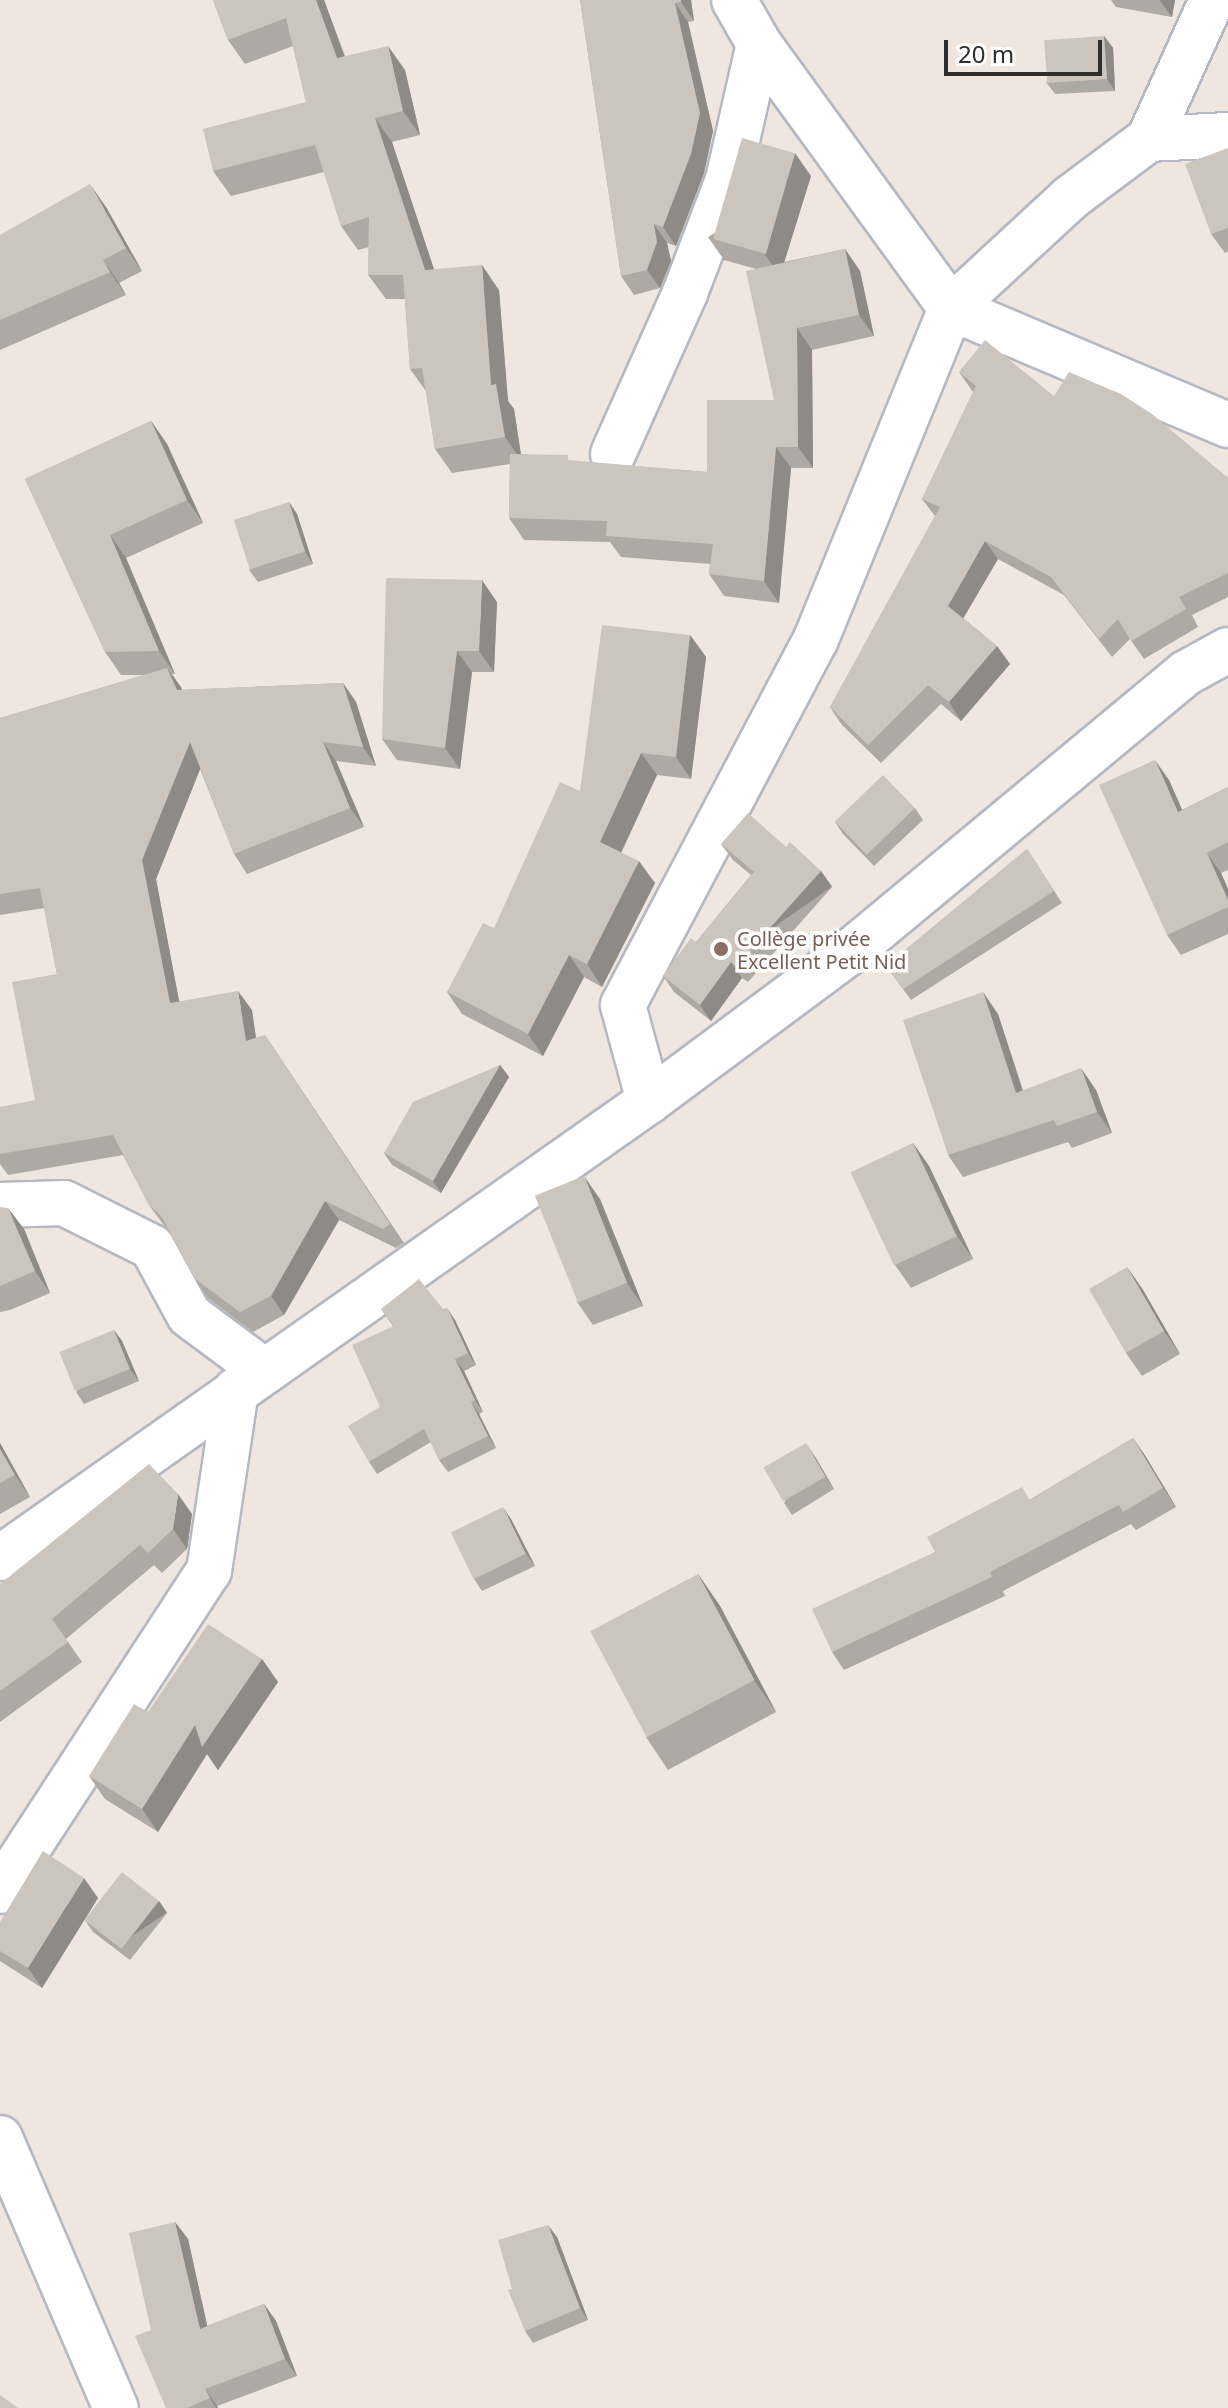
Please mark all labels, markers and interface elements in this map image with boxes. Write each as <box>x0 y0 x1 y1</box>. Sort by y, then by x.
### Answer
scale bar <box>948 24 1106 74</box>
text: 20 m <box>958 37 1014 70</box>
place label: Collège privée Excellent Petit Nid <box>737 926 906 973</box>
marker: Collège privée Excellent Petit Nid <box>712 940 730 958</box>

